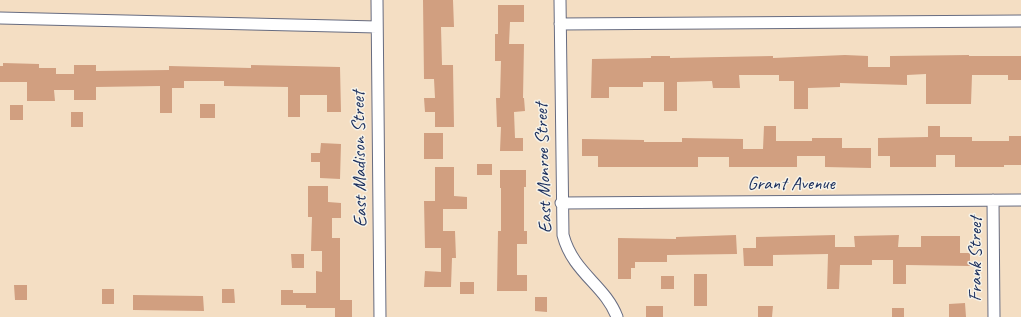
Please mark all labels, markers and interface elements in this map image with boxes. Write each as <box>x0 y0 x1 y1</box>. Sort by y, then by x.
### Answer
street label: East Madison Street <box>347 91 373 227</box>
street label: East Monroe Street <box>530 102 558 234</box>
street label: Grant Avenue <box>747 173 835 195</box>
street label: Frank Street <box>965 217 987 301</box>

